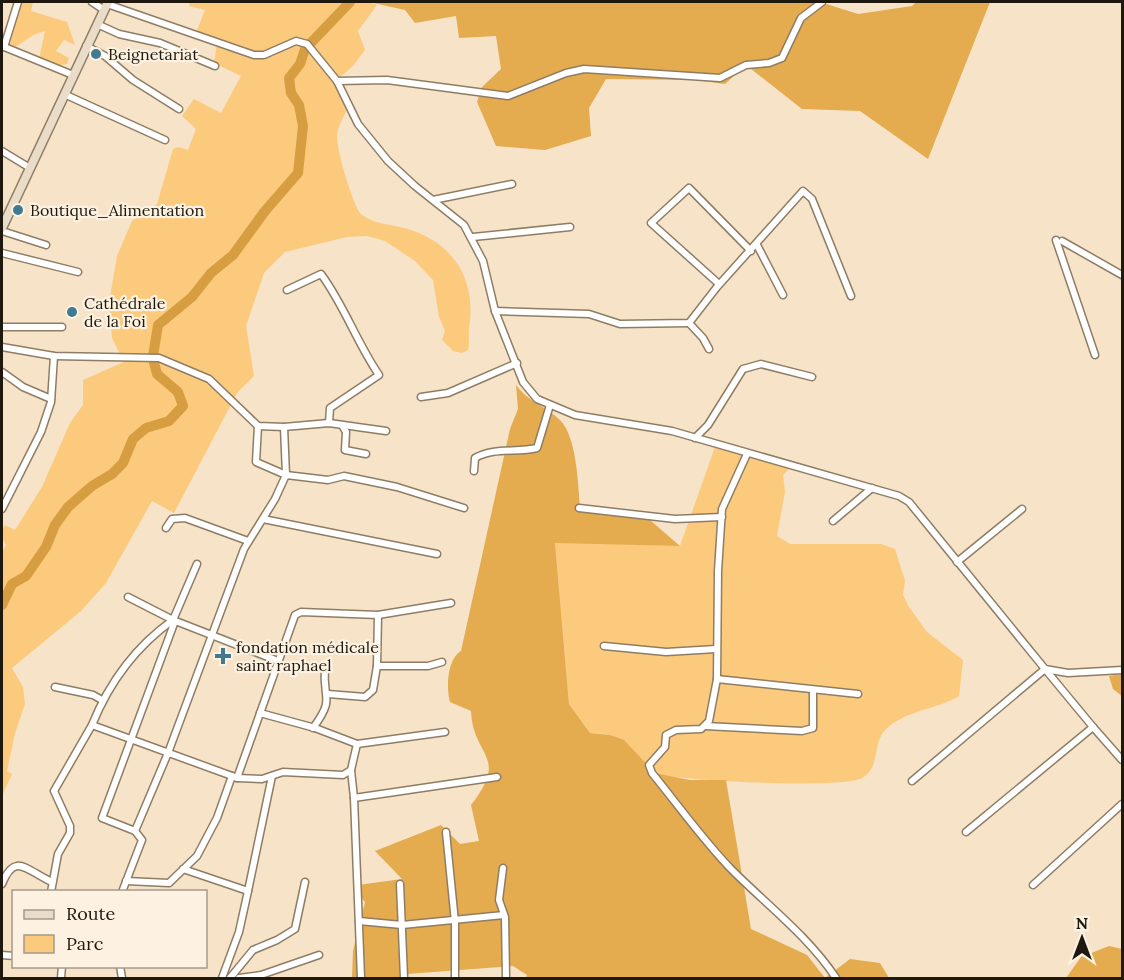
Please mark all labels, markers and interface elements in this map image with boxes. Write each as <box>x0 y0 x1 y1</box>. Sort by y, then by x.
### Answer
place label: Beignetariat <box>108 44 199 64</box>
marker: Beignetariat <box>89 47 103 61</box>
place label: Boutique_Alimentation <box>30 200 204 220</box>
marker: Boutique_Alimentation <box>11 203 25 217</box>
place label: Cathédrale de la Foi <box>84 293 166 331</box>
marker: Cathédrale de la Foi <box>65 305 79 319</box>
place label: fondation médicale saint raphael <box>236 637 379 675</box>
marker: fondation médicale saint raphael <box>214 647 232 665</box>
legend <box>12 890 207 968</box>
text: Route <box>66 902 115 925</box>
north arrow <box>1052 908 1112 968</box>
text: N <box>1076 913 1088 933</box>
text: Parc <box>66 932 103 955</box>

